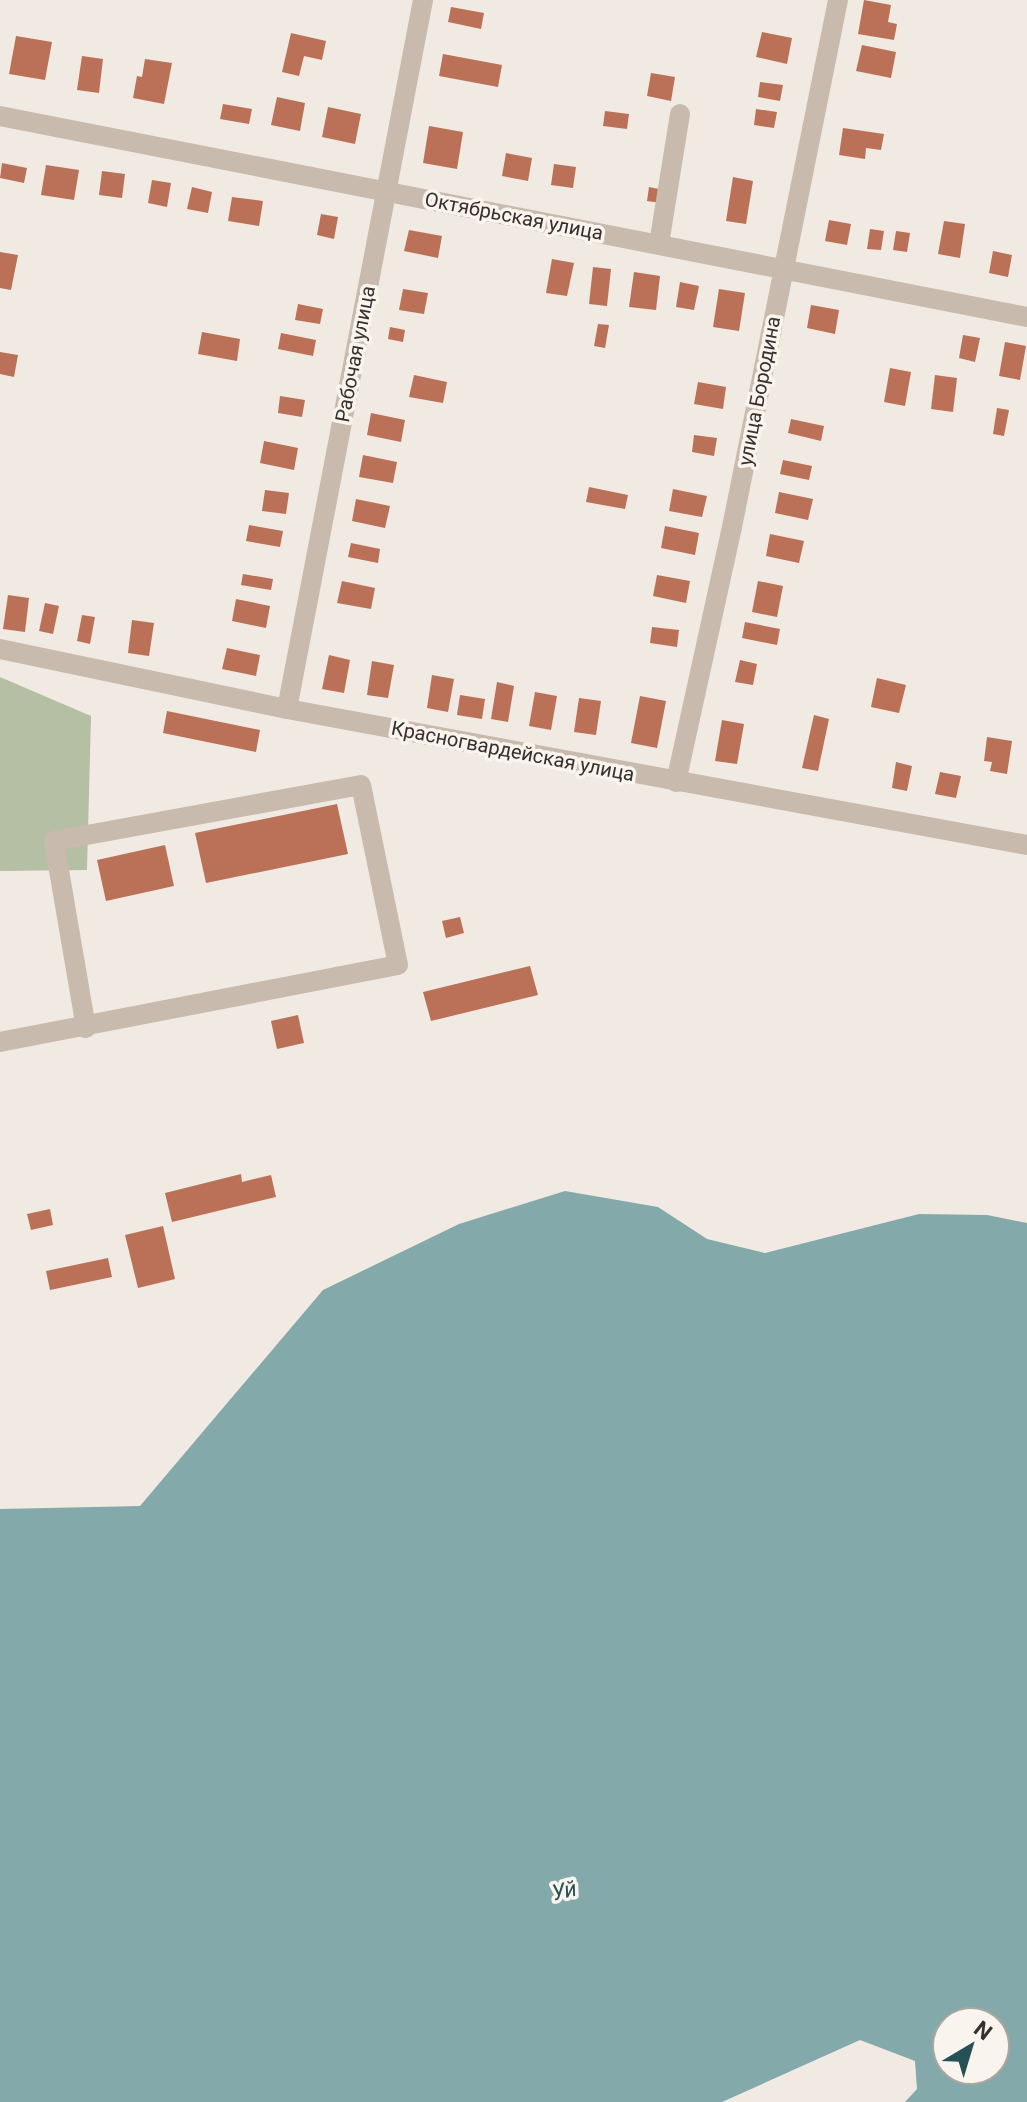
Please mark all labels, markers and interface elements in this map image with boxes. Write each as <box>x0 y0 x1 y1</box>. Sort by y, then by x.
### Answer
street label: Октябрьская улица <box>423 187 605 245</box>
street label: Рабочая улица <box>330 284 380 424</box>
street label: улица Бородина <box>733 314 785 468</box>
street label: Красногвардейская улица <box>389 716 637 786</box>
water label: Уй <box>549 1876 579 1905</box>
north arrow <box>931 2006 1011 2086</box>
text: N <box>969 2016 997 2045</box>

